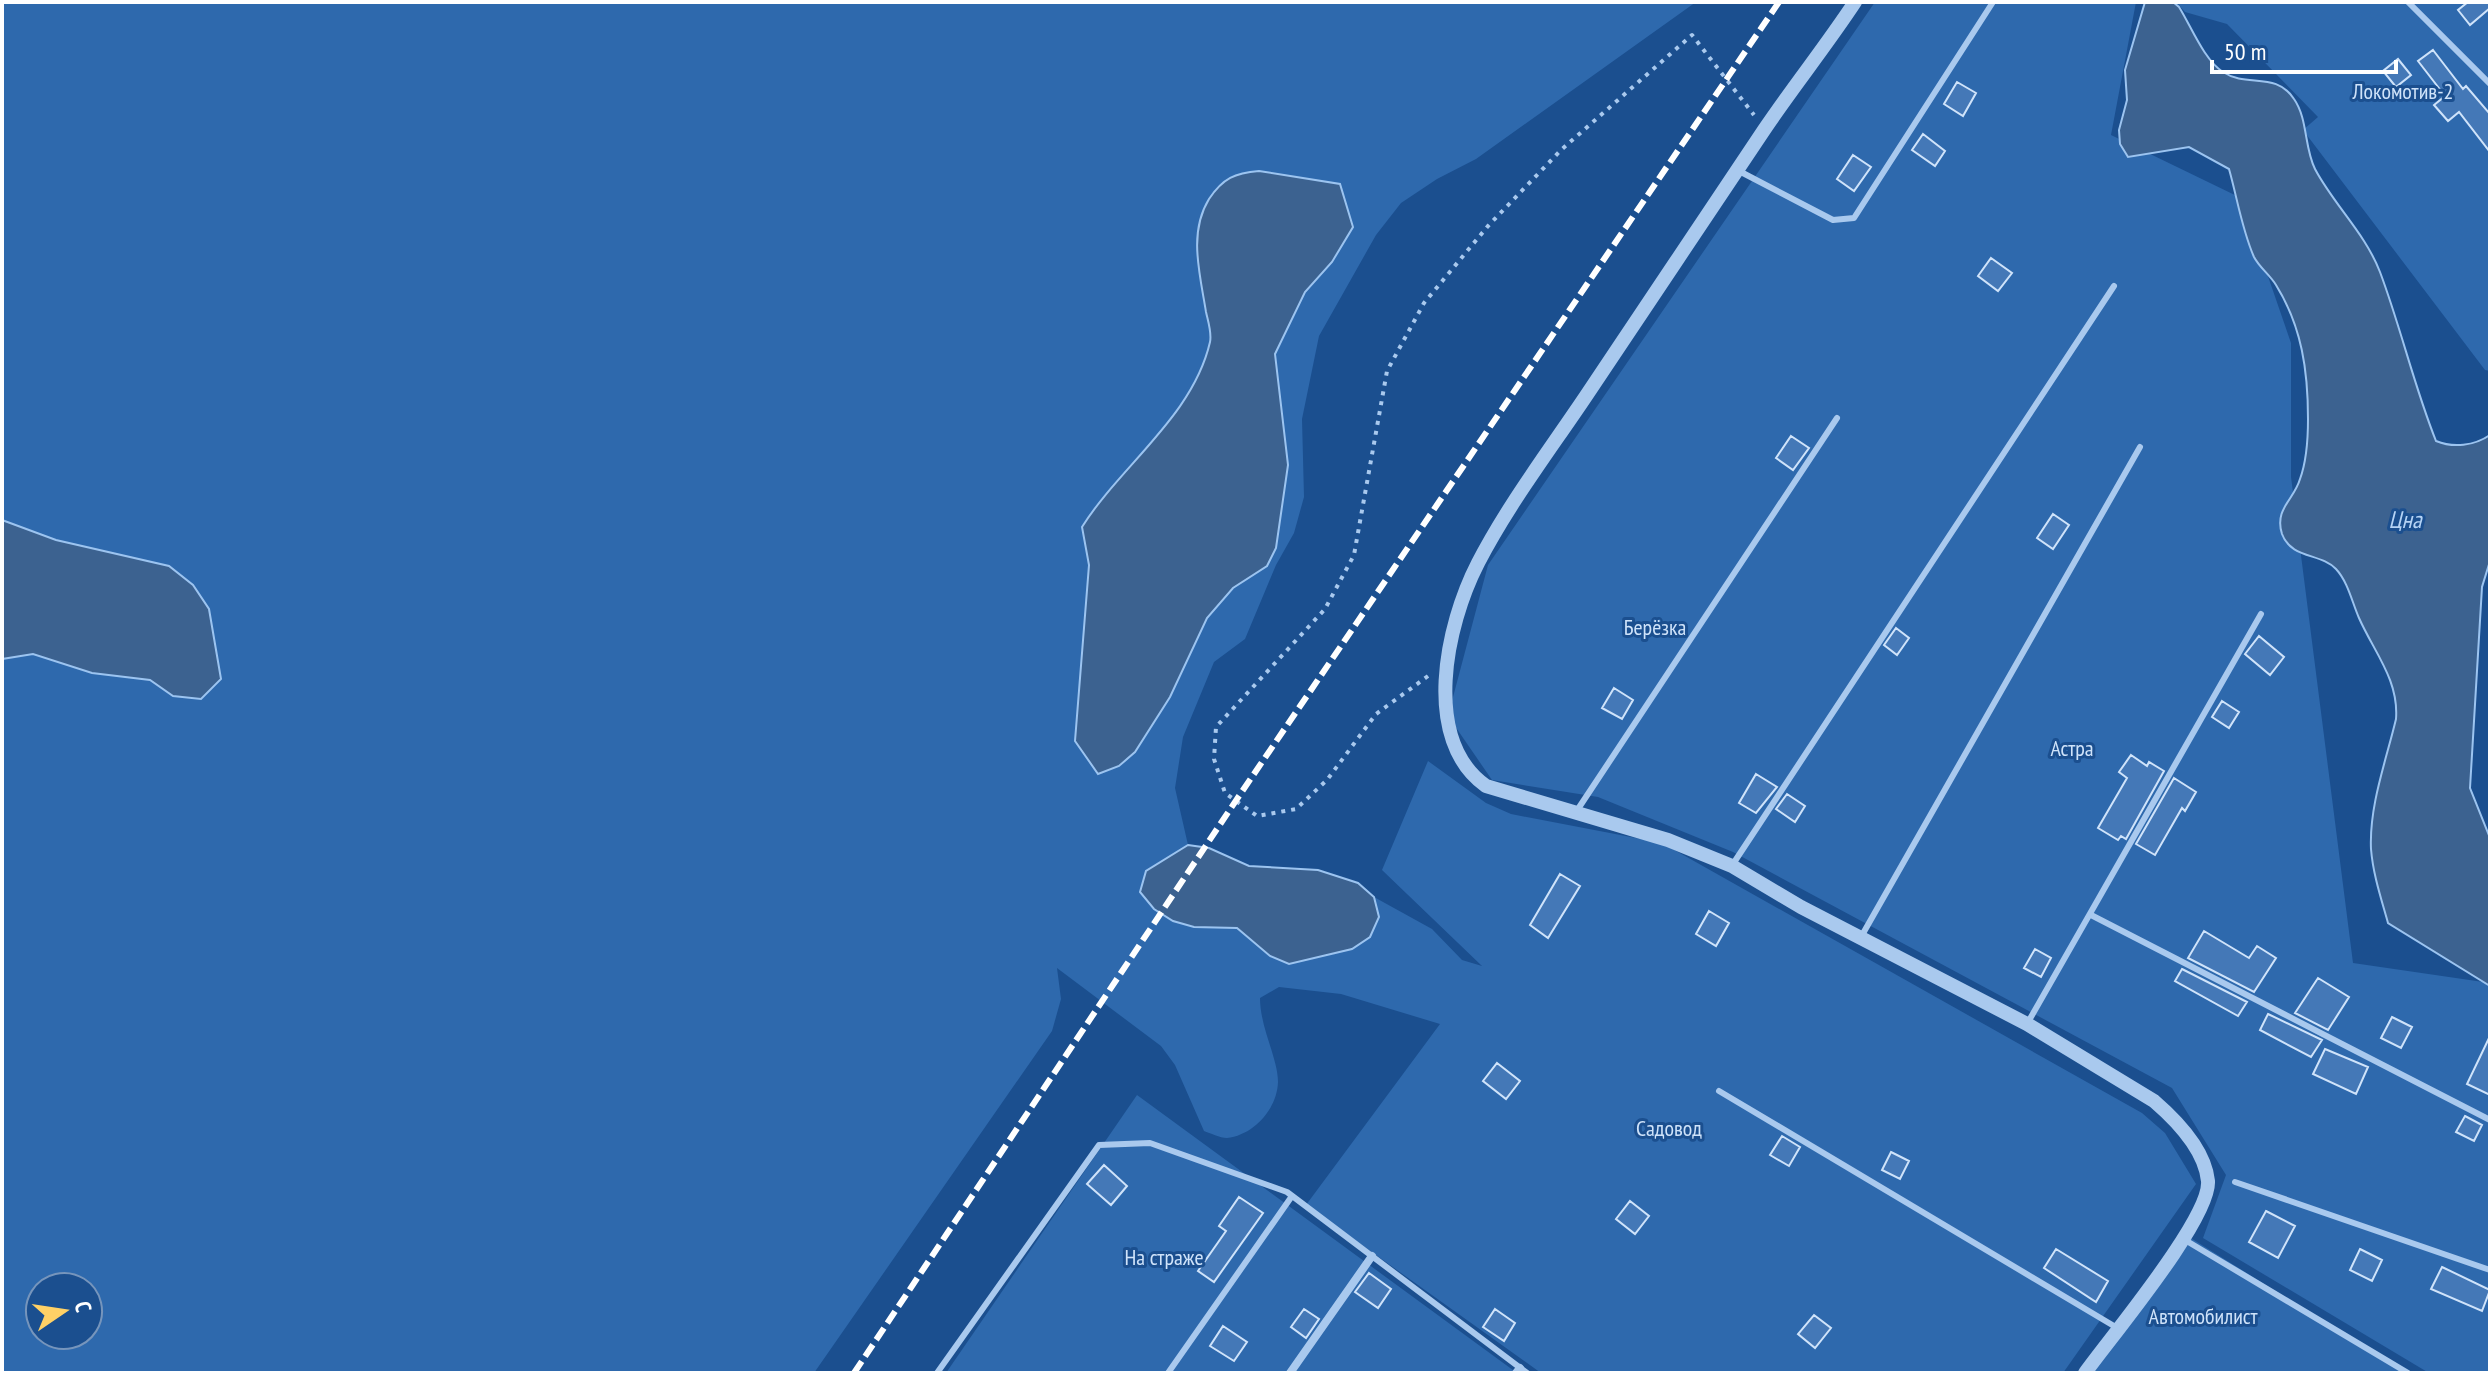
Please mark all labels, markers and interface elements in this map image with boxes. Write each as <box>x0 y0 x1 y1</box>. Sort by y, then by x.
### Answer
scale bar <box>2212 24 2396 74</box>
text: 50 m <box>2224 36 2266 67</box>
park label: Локомотив-2 <box>2352 77 2453 105</box>
water label: Цна <box>2388 504 2423 535</box>
park label: Берёзка <box>1624 613 1686 641</box>
park label: Астра <box>2050 734 2094 762</box>
park label: Садовод <box>1636 1114 1702 1142</box>
park label: На страже <box>1124 1243 1204 1271</box>
north arrow <box>24 1271 104 1351</box>
text: С <box>69 1298 98 1315</box>
park label: Автомобилист <box>2149 1302 2258 1330</box>

